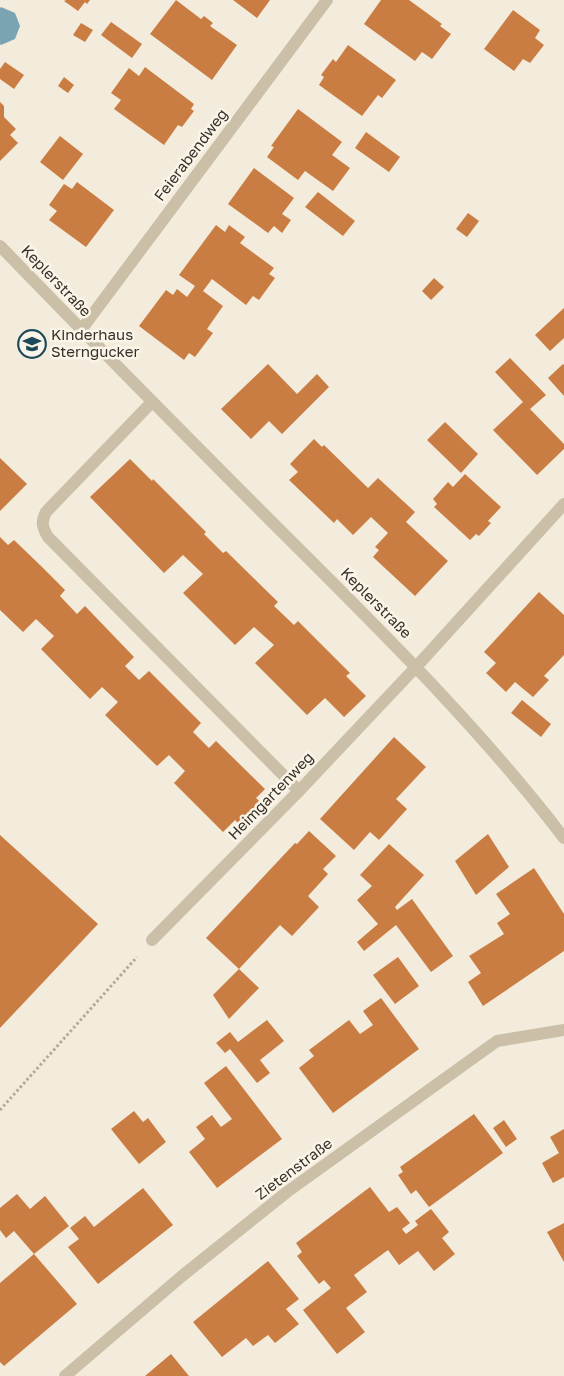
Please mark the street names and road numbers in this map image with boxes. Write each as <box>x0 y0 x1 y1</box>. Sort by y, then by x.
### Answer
street label: Feierabendweg <box>150 105 231 204</box>
street label: Keplerstraße <box>18 241 96 320</box>
street label: Keplerstraße <box>338 563 416 642</box>
street label: Heimgartenweg <box>224 748 317 843</box>
street label: Zietenstraße <box>252 1133 335 1203</box>

